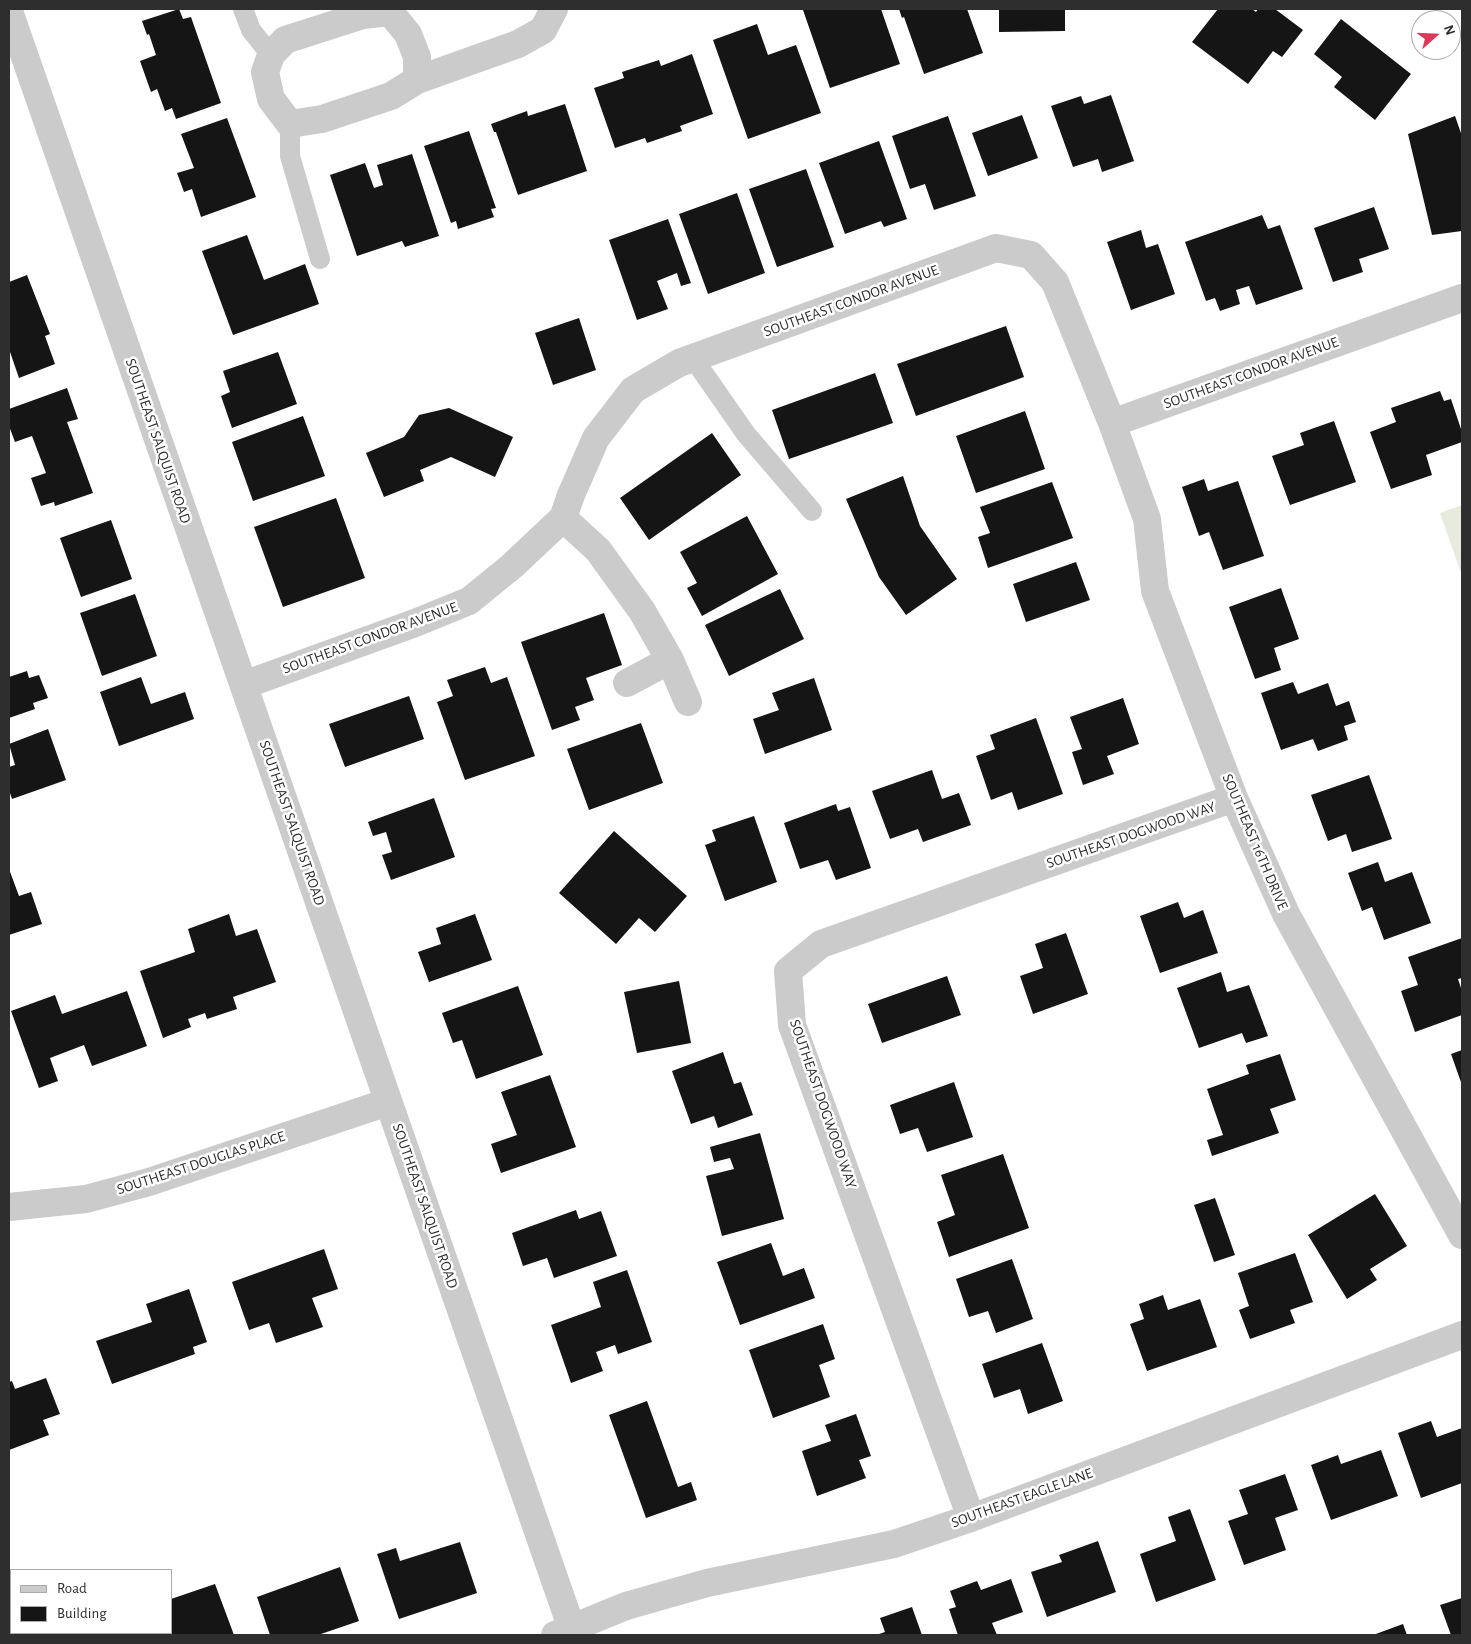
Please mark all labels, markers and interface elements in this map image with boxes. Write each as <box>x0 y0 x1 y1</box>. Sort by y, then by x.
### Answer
north arrow <box>1411 10 1461 60</box>
text: N <box>1441 23 1457 37</box>
street label: SOUTHEAST CONDOR AVENUE <box>761 261 941 341</box>
street label: SOUTHEAST CONDOR AVENUE <box>1161 333 1341 413</box>
street label: SOUTHEAST SALQUIST ROAD <box>121 356 195 526</box>
street label: SOUTHEAST CONDOR AVENUE <box>280 598 460 678</box>
street label: SOUTHEAST SALQUIST ROAD <box>255 738 329 908</box>
street label: SOUTHEAST 16TH DRIVE <box>1218 771 1292 913</box>
street label: SOUTHEAST DOGWOOD WAY <box>1044 798 1218 872</box>
street label: SOUTHEAST DOGWOOD WAY <box>786 1017 860 1191</box>
street label: SOUTHEAST SALQUIST ROAD <box>388 1121 462 1291</box>
street label: SOUTHEAST DOUGLAS PLACE <box>115 1127 287 1199</box>
street label: SOUTHEAST EAGLE LANE <box>949 1464 1095 1532</box>
legend <box>10 1569 172 1634</box>
text: Road <box>57 1581 87 1596</box>
text: Building <box>57 1606 107 1621</box>

